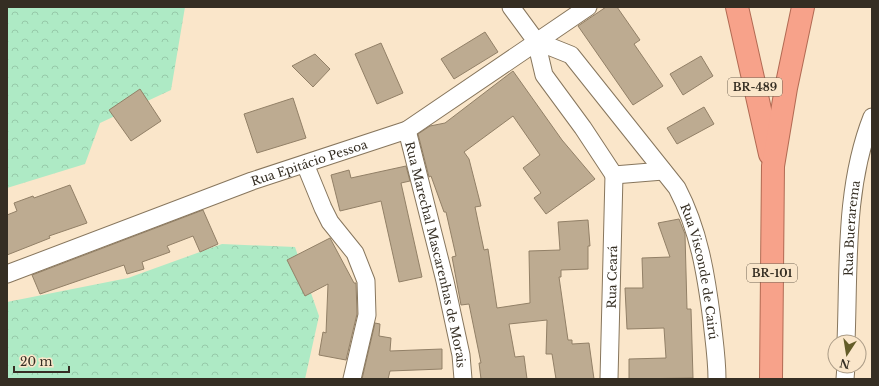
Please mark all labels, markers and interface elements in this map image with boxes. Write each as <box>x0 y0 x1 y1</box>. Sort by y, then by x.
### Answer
road number: BR-489 <box>728 78 782 96</box>
street label: Rua Epitácio Pessoa <box>249 136 369 188</box>
street label: Rua Marechal Mascarenhas de Morais <box>403 140 470 368</box>
street label: Rua Buerarema <box>840 179 862 276</box>
street label: Rua Visconde de Cairú <box>678 201 722 340</box>
street label: Rua Ceará <box>603 245 620 309</box>
road number: BR-101 <box>747 264 797 282</box>
north arrow <box>827 334 867 374</box>
scale bar <box>14 348 69 374</box>
text: 20 m <box>20 354 52 369</box>
text: N <box>838 356 851 372</box>

